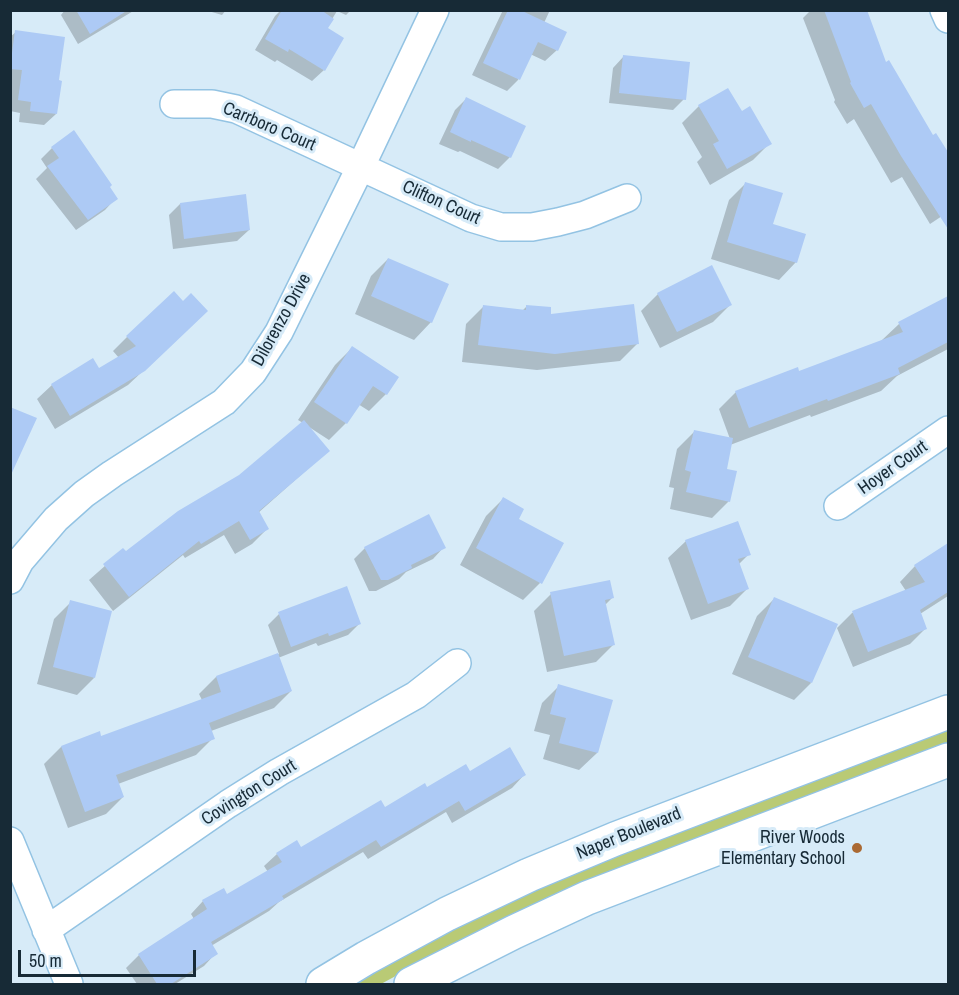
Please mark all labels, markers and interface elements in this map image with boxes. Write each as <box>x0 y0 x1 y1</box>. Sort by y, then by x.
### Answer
street label: Carrboro Court <box>219 98 319 156</box>
street label: Clifton Court <box>399 176 483 230</box>
street label: Dilorenzo Drive <box>248 270 316 370</box>
street label: Hoyer Court <box>854 436 932 500</box>
street label: Covington Court <box>198 755 300 831</box>
street label: Naper Boulevard <box>574 803 684 865</box>
place label: River Woods Elementary School <box>721 827 845 870</box>
marker: River Woods Elementary School <box>850 841 864 855</box>
scale bar <box>21 938 200 976</box>
text: 50 m <box>29 948 62 973</box>

